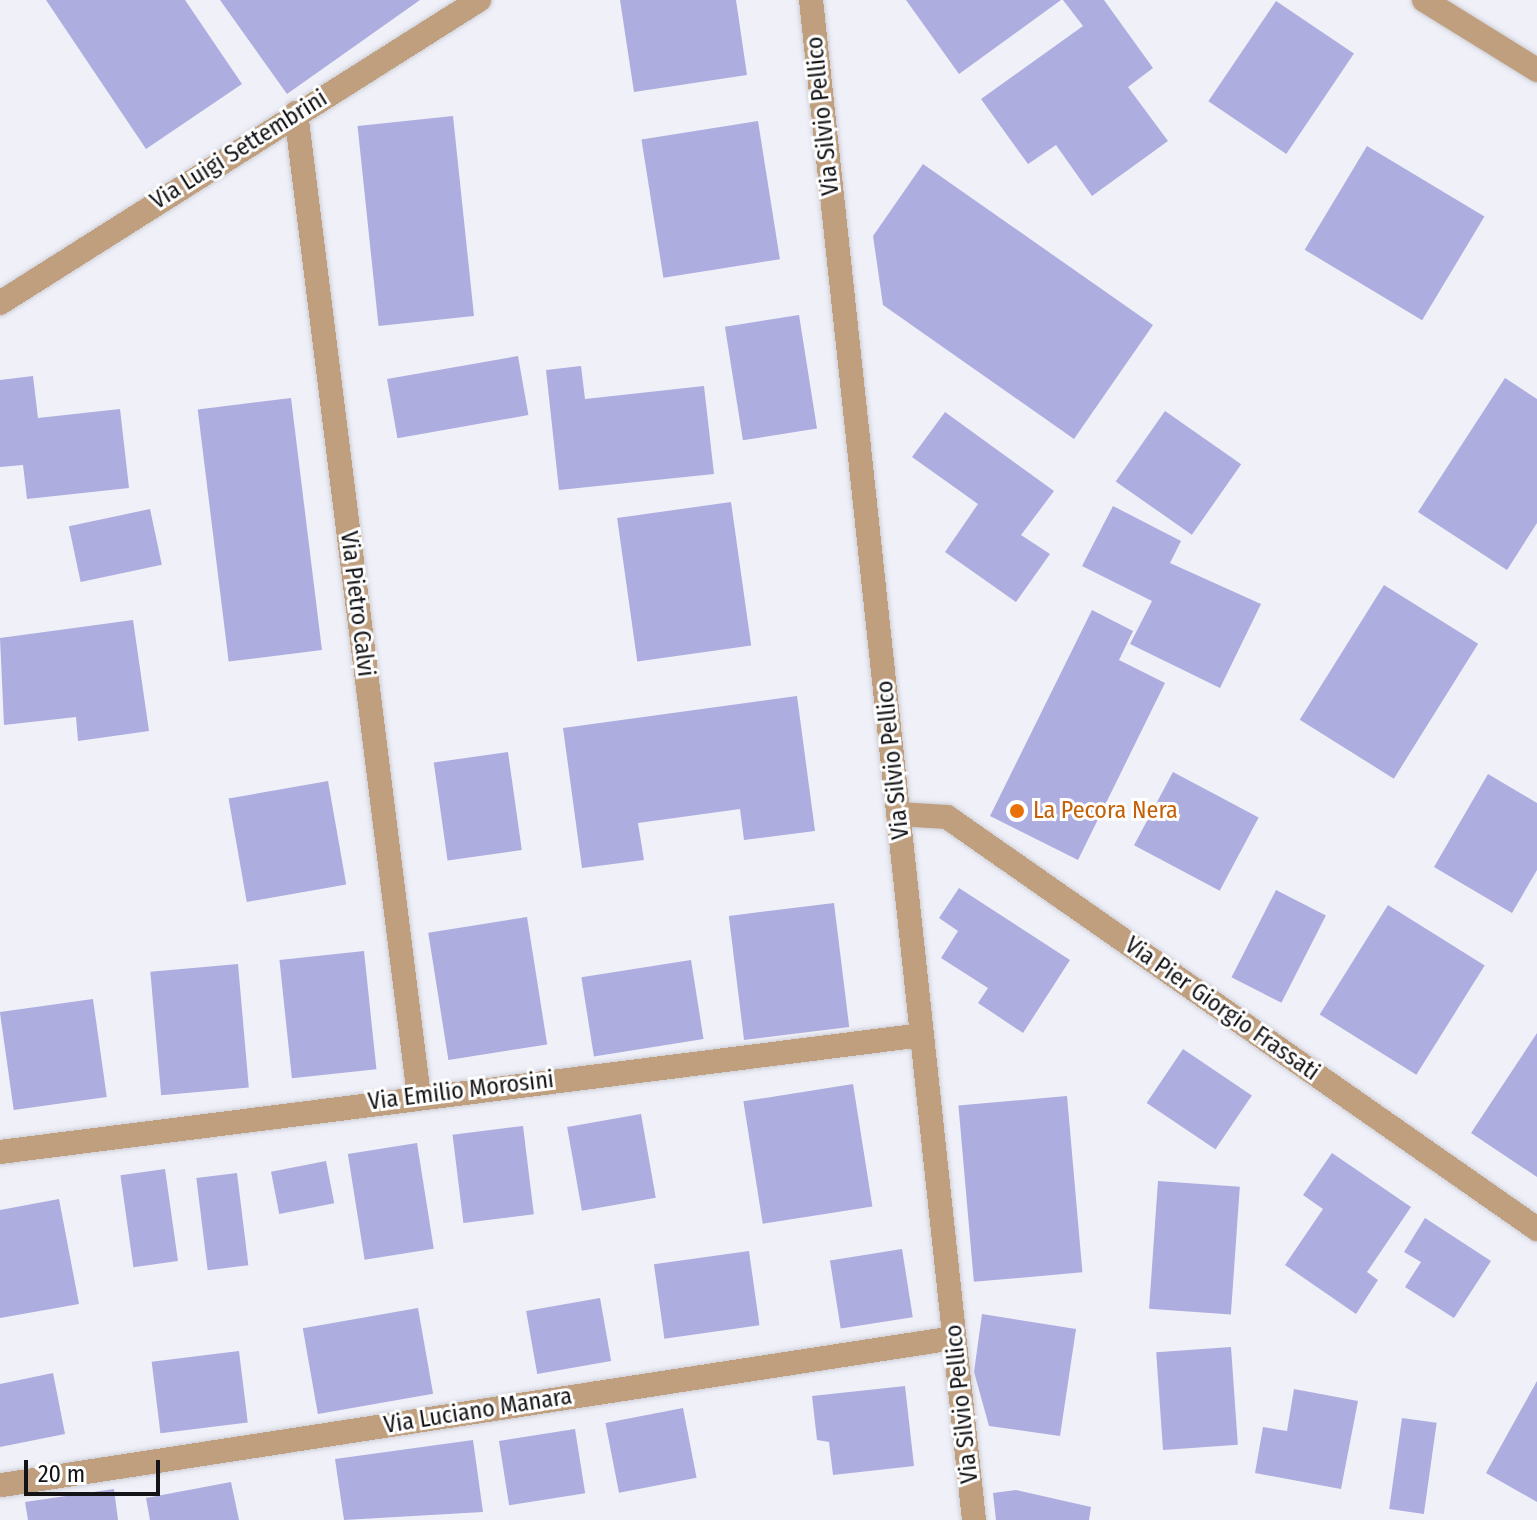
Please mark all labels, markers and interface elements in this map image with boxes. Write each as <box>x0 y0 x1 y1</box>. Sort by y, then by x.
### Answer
street label: Via Silvio Pellico <box>800 35 846 197</box>
street label: Via Luigi Settembrini <box>145 84 333 216</box>
street label: Via Pietro Calvi <box>334 530 380 678</box>
street label: Via Silvio Pellico <box>870 679 916 841</box>
place label: La Pecora Nera <box>1033 797 1178 825</box>
marker: La Pecora Nera <box>1008 802 1026 820</box>
street label: Via Pier Giorgio Frassati <box>1119 931 1325 1087</box>
street label: Via Emilio Morosini <box>367 1065 555 1117</box>
street label: Via Silvio Pellico <box>939 1323 985 1485</box>
street label: Via Luciano Manara <box>382 1382 574 1440</box>
scale bar <box>28 1444 164 1494</box>
text: 20 m <box>38 1460 85 1488</box>

